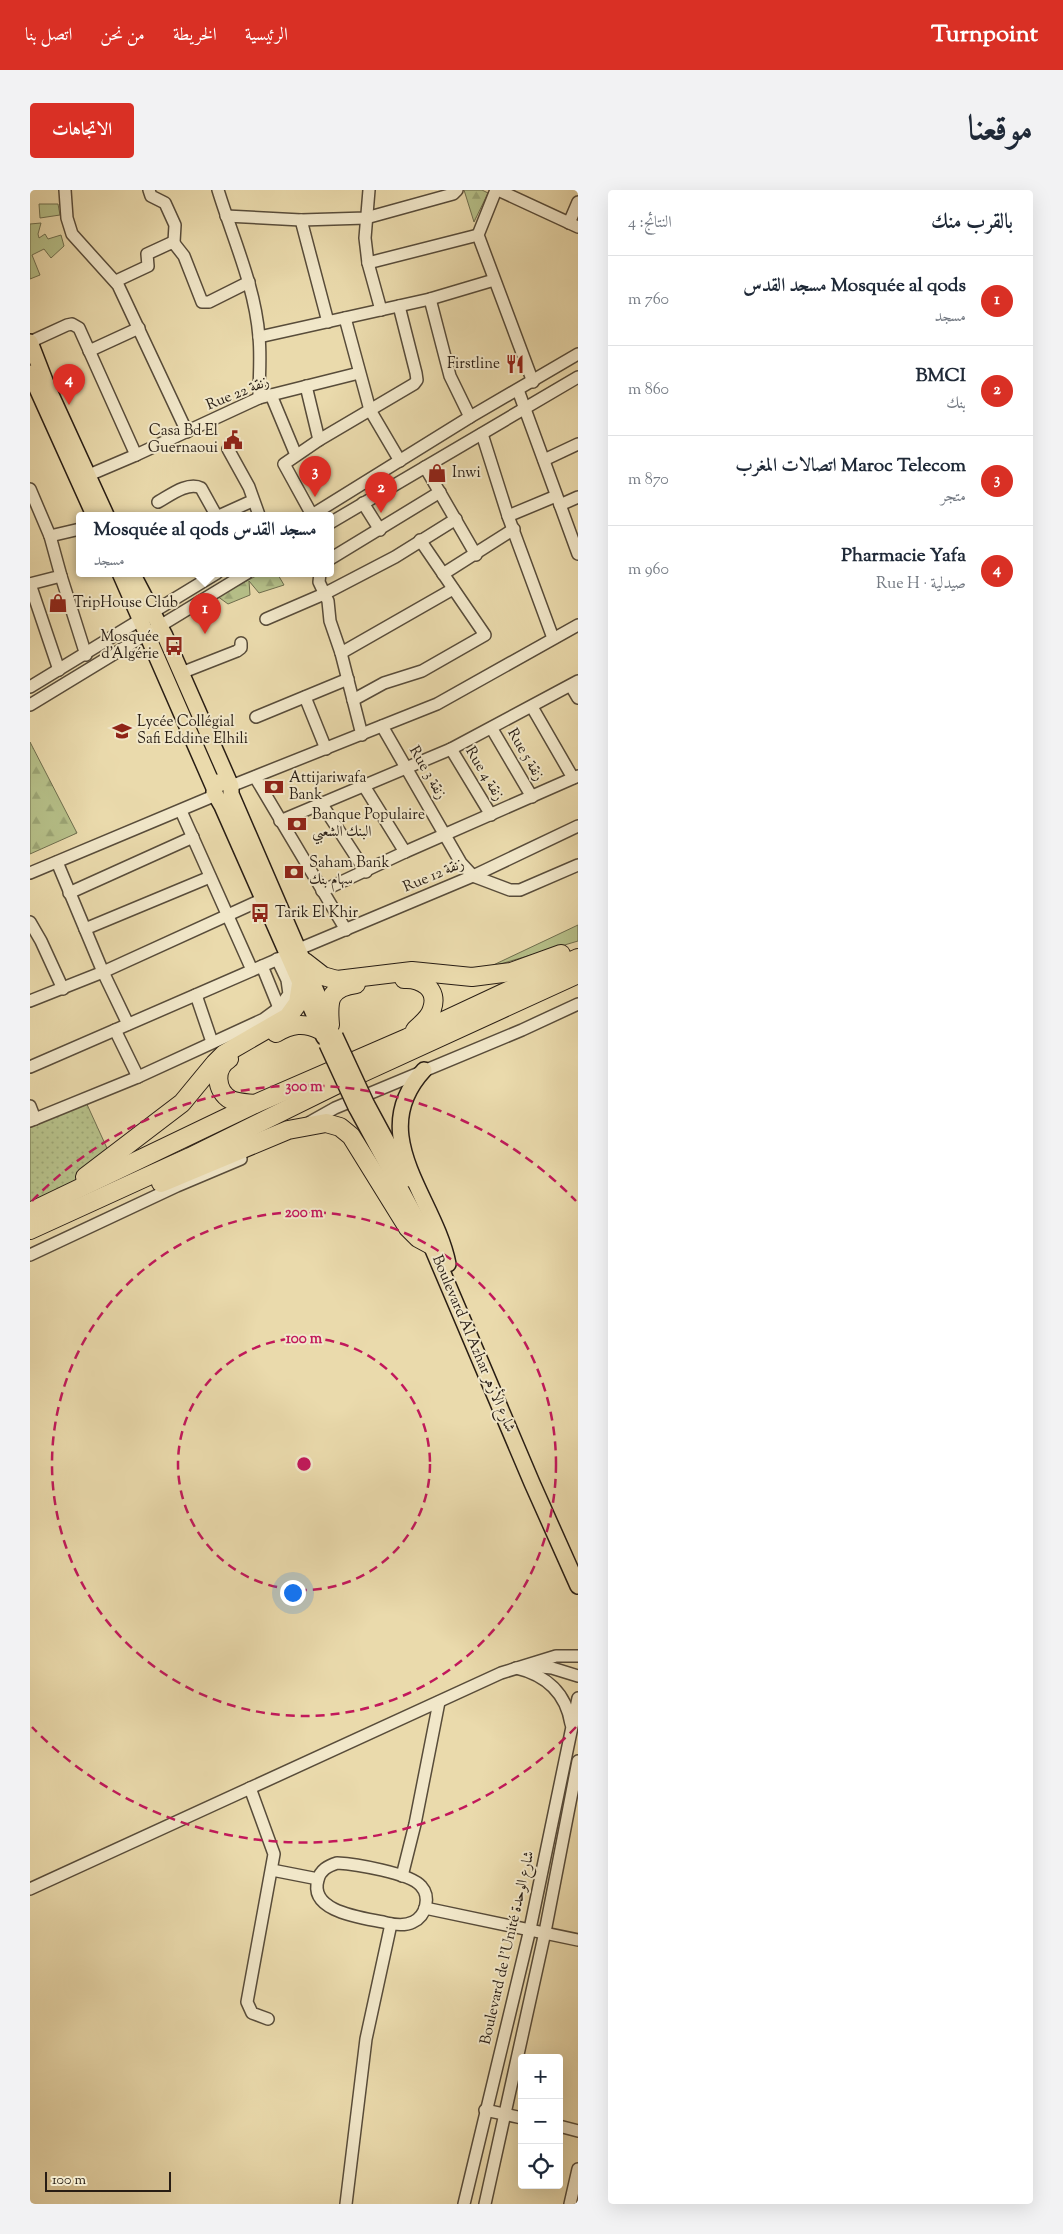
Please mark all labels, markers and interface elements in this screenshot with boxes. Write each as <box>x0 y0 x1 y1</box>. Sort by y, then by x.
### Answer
text: Turnpoint <box>931 18 1038 52</box>
text: اتصل بنا <box>25 23 72 49</box>
text: من نحن <box>100 23 145 49</box>
text: الخريطة <box>173 23 217 49</box>
text: الرئيسية <box>245 23 288 49</box>
button: الاتجاهات <box>30 103 134 158</box>
text: موقعنا <box>968 105 1033 156</box>
text: بالقرب منك <box>931 208 1013 238</box>
text: النتائج: 4 <box>628 212 672 235</box>
text: Mosquée al qods مسجد القدس <box>743 273 966 300</box>
text: 760 m <box>628 289 669 312</box>
text: 1 <box>994 289 1000 312</box>
text: مسجد <box>935 306 966 329</box>
restaurant icon: Firstline <box>504 353 526 375</box>
place label: Firstline <box>447 354 500 375</box>
text: BMCI <box>916 363 966 390</box>
pin: 4 <box>53 364 85 405</box>
street label: Rue 22 زنقة <box>203 372 273 416</box>
text: 860 m <box>628 379 669 402</box>
text: 2 <box>993 379 1001 402</box>
text: بنك <box>946 393 966 416</box>
place label: Casa Bd El Guernaoui <box>148 421 218 459</box>
public building icon: Casa Bd El Guernaoui <box>222 429 244 451</box>
text: Maroc Telecom اتصالات المغرب <box>735 453 966 480</box>
pin: 3 <box>299 456 331 497</box>
shop icon: Inwi <box>426 462 448 484</box>
place label: Inwi <box>452 463 481 484</box>
text: 870 m <box>628 469 669 492</box>
text: 3 <box>994 469 1000 492</box>
pin: 2 <box>365 472 397 513</box>
text: متجر <box>941 486 966 509</box>
popup <box>76 512 334 577</box>
text: Mosquée al qods مسجد القدس <box>93 517 317 544</box>
text: Pharmacie Yafa <box>841 543 966 570</box>
text: مسجد <box>93 550 125 573</box>
text: 960 m <box>628 559 669 582</box>
text: 4 <box>993 559 1001 582</box>
text: صيدلية · Rue H <box>876 573 966 596</box>
shop icon: TripHouse Club <box>47 592 69 614</box>
place label: TripHouse Club <box>73 593 178 614</box>
pin: 1 <box>189 593 221 634</box>
place label: Mosquée d'Algérie <box>100 627 159 665</box>
bus stop icon: Mosquée d'Algérie <box>163 635 185 657</box>
place label: Lycée Collégial Safi Eddine Elhili <box>137 712 248 750</box>
school or university icon: Lycée Collégial Safi Eddine Elhili <box>111 720 133 742</box>
street label: Rue 5 زنقة <box>501 725 549 785</box>
street label: Rue 3 زنقة <box>403 742 451 804</box>
street label: Rue 4 زنقة <box>460 743 508 805</box>
place label: Attijariwafa Bank <box>289 768 367 806</box>
bank icon: Attijariwafa Bank <box>263 776 285 798</box>
place label: Banque Populaire البنك الشعبي <box>312 805 425 845</box>
bank icon: Banque Populaire البنك الشعبي <box>286 813 308 835</box>
place label: Saham Bank سهام بنك <box>309 853 390 892</box>
street label: Rue 12 زنقة <box>400 854 468 898</box>
bank icon: Saham Bank سهام بنك <box>283 861 305 883</box>
bus stop icon: Tarik El Khir <box>249 902 271 924</box>
place label: Tarik El Khir <box>275 903 358 924</box>
text: 300 m <box>285 1077 323 1098</box>
text: 200 m <box>285 1203 324 1224</box>
street label: Boulevard Al Azhar شارع الأزهر <box>425 1251 522 1436</box>
text: 100 m <box>286 1329 323 1350</box>
centre of rings <box>295 1455 313 1473</box>
your location <box>280 1580 306 1606</box>
street label: Boulevard de l'Unité شارع الوحدة <box>475 1849 541 2047</box>
map controls <box>518 2054 563 2189</box>
button: + <box>518 2054 563 2099</box>
button: − <box>518 2099 563 2144</box>
button: locate <box>518 2144 563 2189</box>
scale bar <box>45 2169 171 2192</box>
text: 100 m <box>52 2171 86 2191</box>

